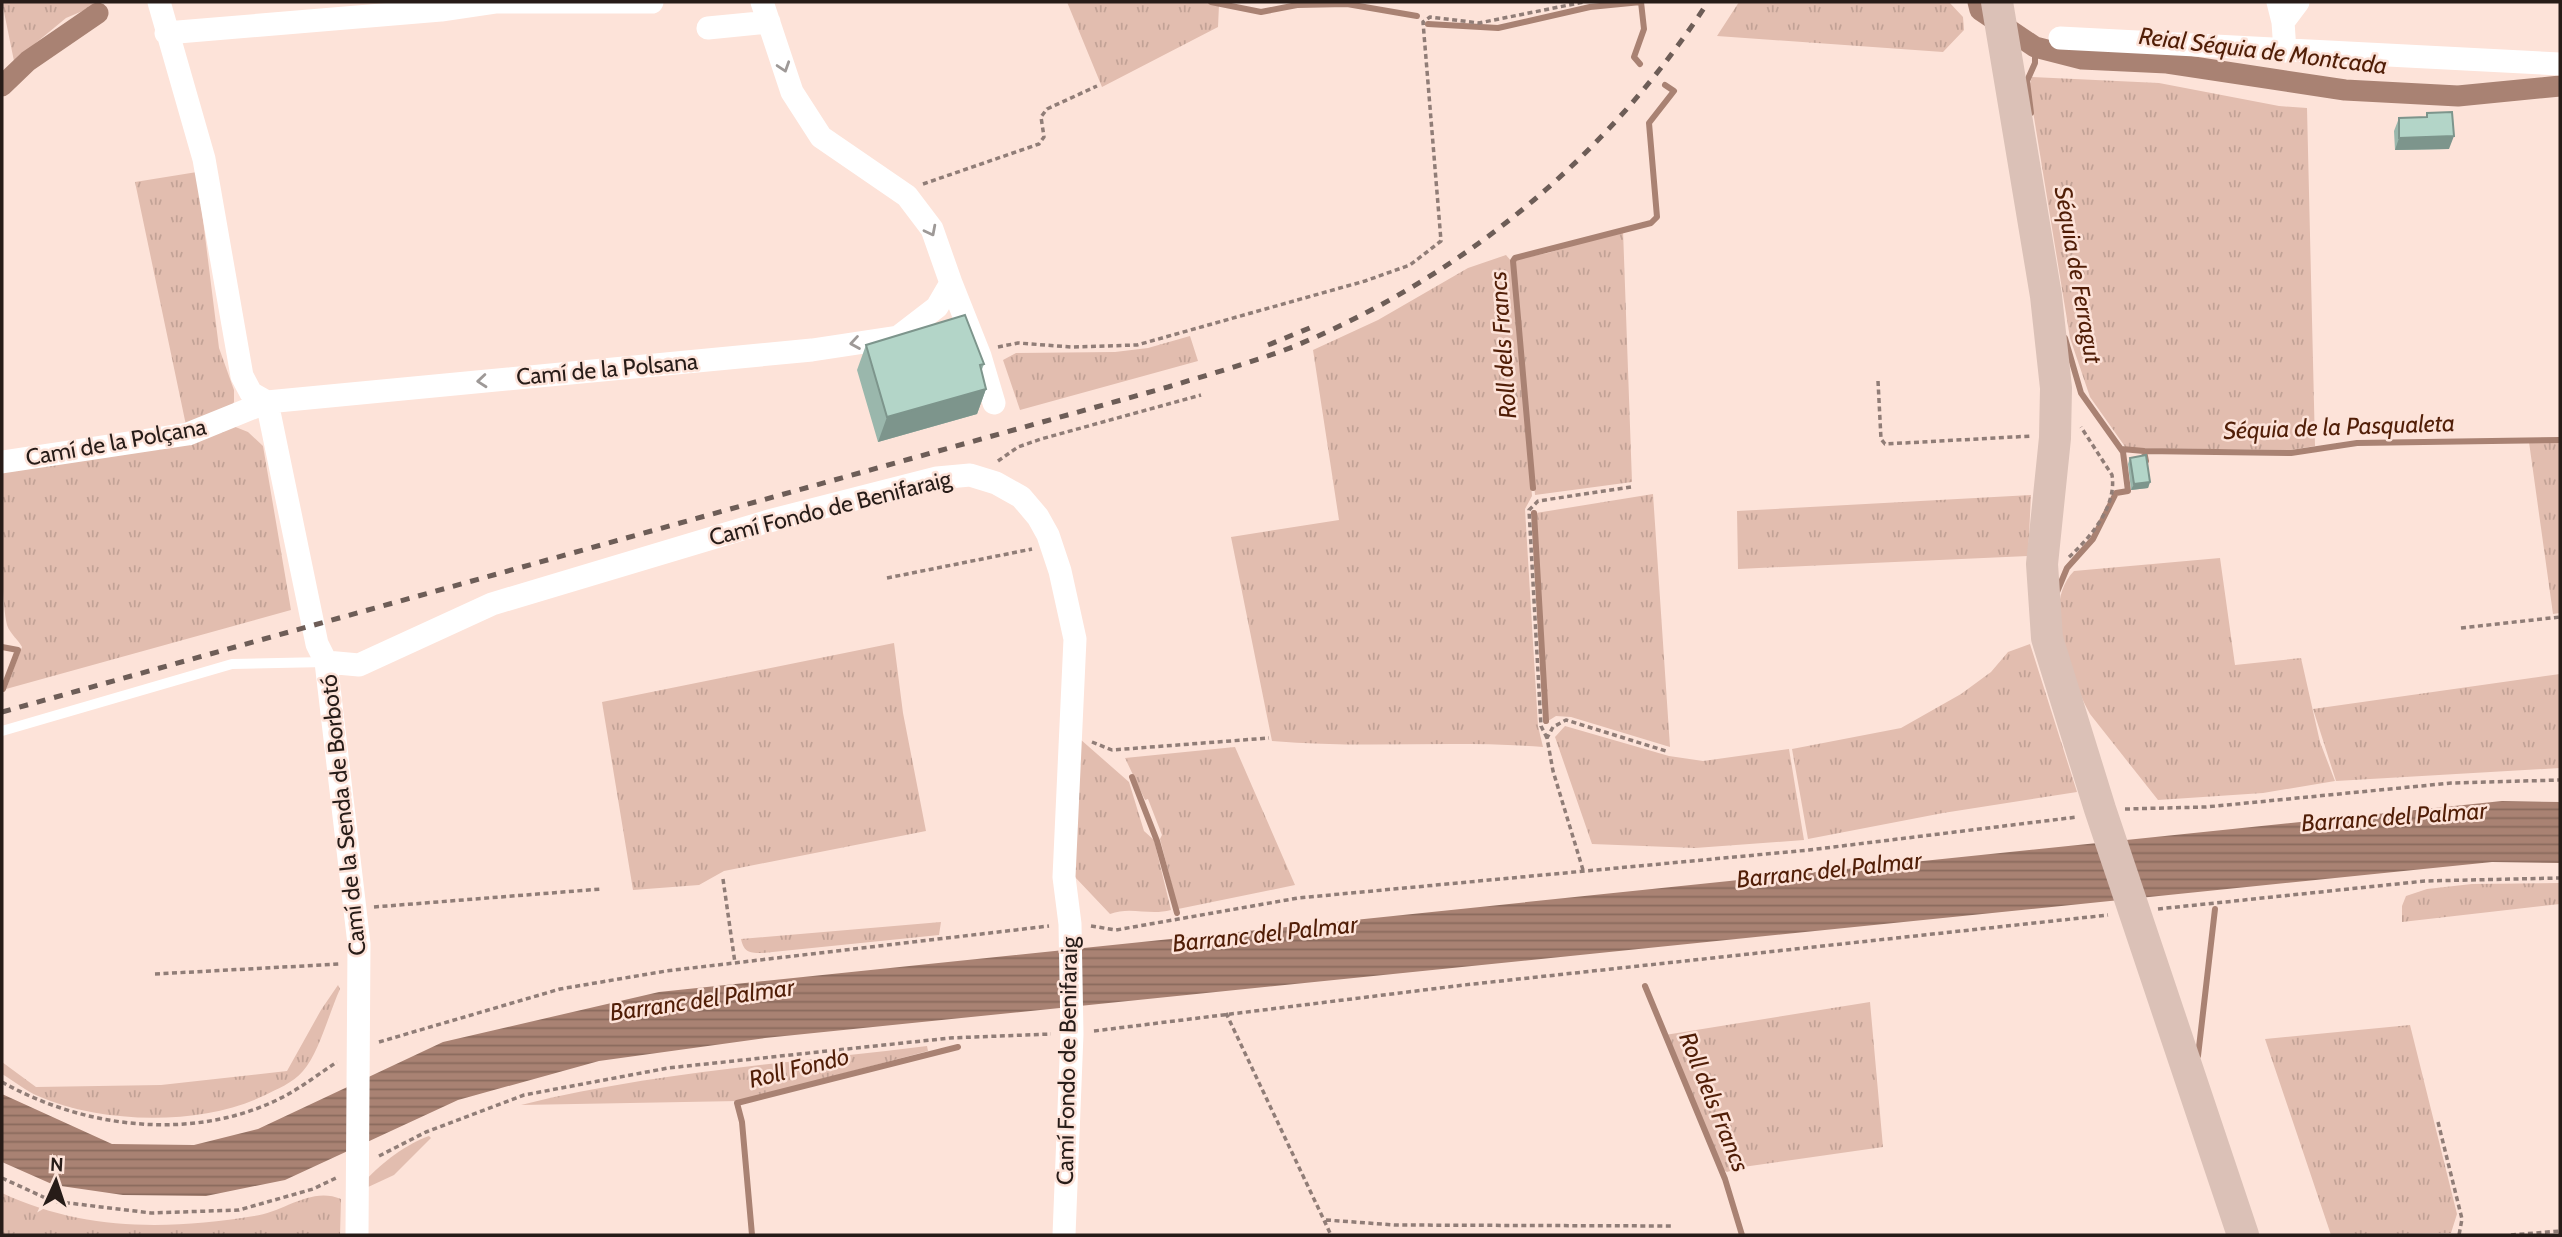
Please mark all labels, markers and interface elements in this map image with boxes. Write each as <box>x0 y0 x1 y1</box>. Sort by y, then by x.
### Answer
water label: Reial Séquia de Montcada <box>2137 21 2389 80</box>
one-way arrow <box>775 60 790 72</box>
water label: Séquia de Ferragut <box>2049 184 2108 366</box>
one-way arrow <box>923 224 937 236</box>
water label: Roll dels Francs <box>1483 270 1522 420</box>
one-way arrow <box>849 336 861 351</box>
street label: Camí de la Polsana <box>515 347 699 391</box>
one-way arrow <box>477 373 488 388</box>
water label: Séquia de la Pasqualeta <box>2223 408 2455 445</box>
street label: Camí de la Polçana <box>23 412 209 472</box>
street label: Camí Fondo de Benifaraig <box>706 464 954 552</box>
street label: Camí de la Senda de Borbotó <box>314 673 372 957</box>
water label: Barranc del Palmar <box>2300 795 2489 837</box>
water label: Barranc del Palmar <box>1735 845 1925 894</box>
water label: Barranc del Palmar <box>1171 909 1361 958</box>
street label: Camí Fondo de Benifaraig <box>1051 936 1083 1185</box>
water label: Barranc del Palmar <box>608 972 798 1027</box>
water label: Roll dels Francs <box>1673 1028 1756 1176</box>
water label: Roll Fondo <box>746 1041 852 1094</box>
north arrow <box>21 1146 91 1216</box>
text: N <box>50 1153 64 1176</box>

